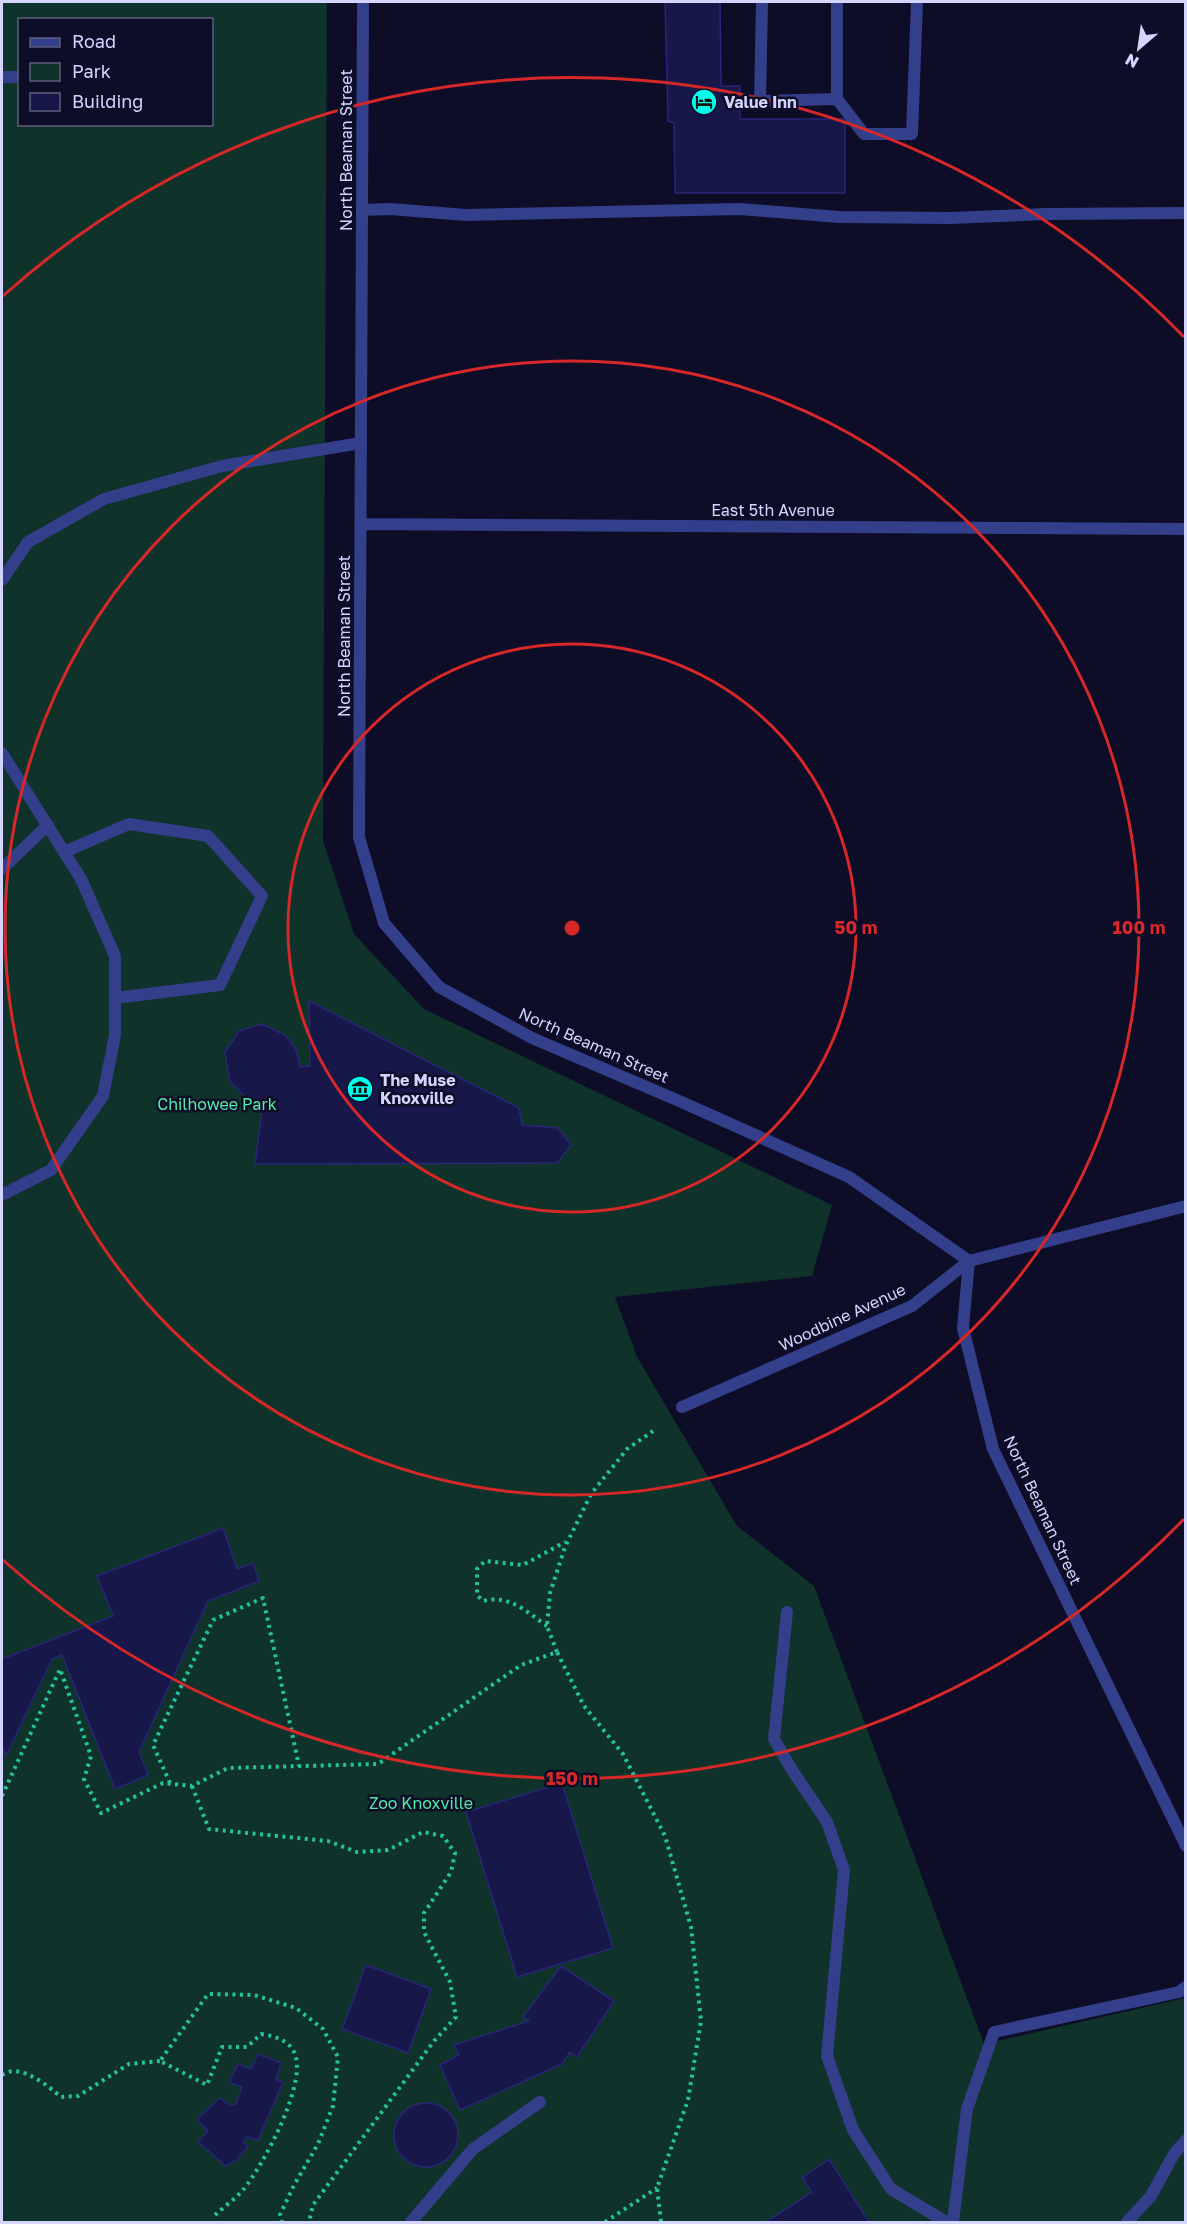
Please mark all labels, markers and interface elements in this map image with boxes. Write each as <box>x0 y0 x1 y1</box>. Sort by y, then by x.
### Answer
legend <box>18 18 213 126</box>
north arrow <box>1109 18 1169 78</box>
text: Road <box>72 30 116 52</box>
text: N <box>1122 49 1142 73</box>
text: Park <box>72 60 111 82</box>
street label: North Beaman Street <box>336 69 356 231</box>
hotel icon: Value Inn <box>689 87 719 117</box>
text: Building <box>72 90 143 112</box>
place label: Value Inn <box>724 92 797 112</box>
street label: East 5th Avenue <box>711 500 835 520</box>
street label: North Beaman Street <box>334 555 354 717</box>
text: 50 m <box>835 916 877 938</box>
text: 100 m <box>1113 916 1165 938</box>
centre of rings <box>562 918 582 938</box>
street label: North Beaman Street <box>516 1003 672 1087</box>
place label: The Muse Knoxville <box>380 1070 456 1108</box>
museum icon: The Muse Knoxville <box>345 1074 375 1104</box>
park label: Chilhowee Park <box>157 1094 277 1114</box>
street label: Woodbine Avenue <box>775 1279 909 1355</box>
street label: North Beaman Street <box>1000 1432 1086 1588</box>
text: 150 m <box>546 1767 598 1789</box>
park label: Zoo Knoxville <box>369 1793 473 1813</box>

